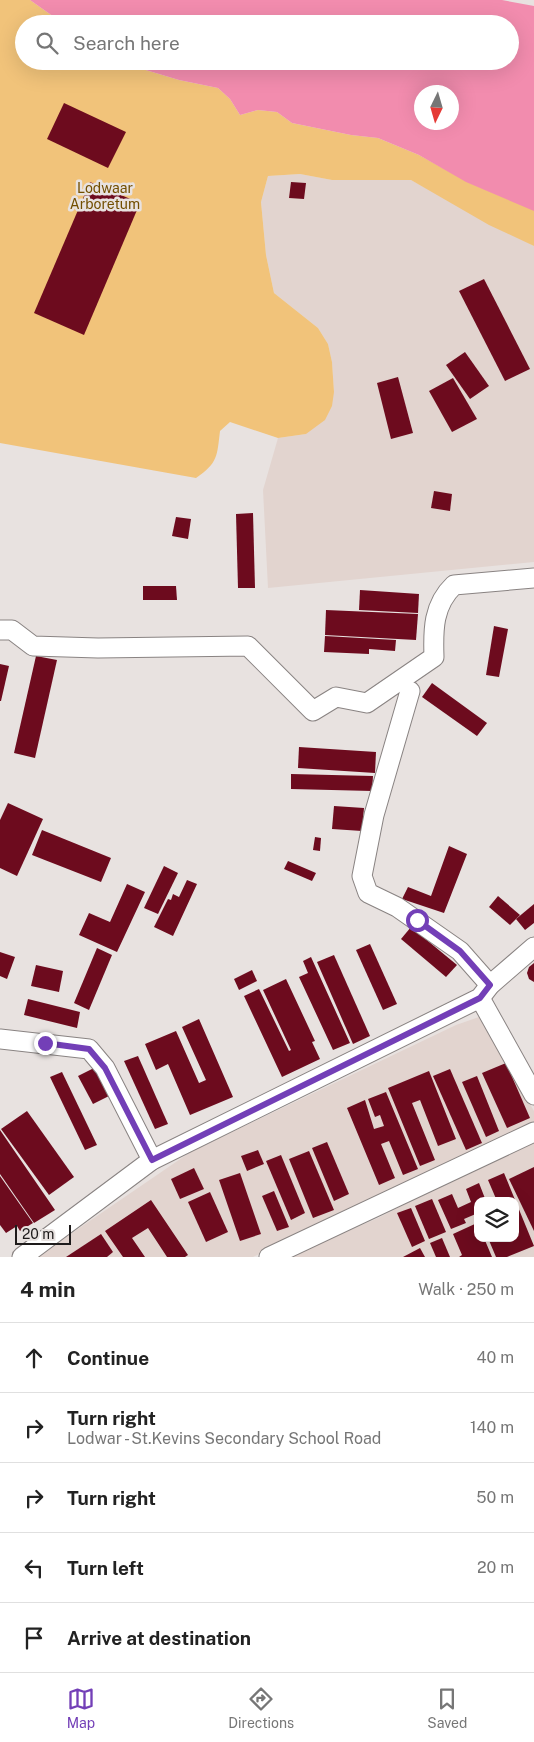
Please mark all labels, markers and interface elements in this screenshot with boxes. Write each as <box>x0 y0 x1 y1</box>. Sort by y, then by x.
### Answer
search box <box>15 15 519 70</box>
icon: search <box>33 29 61 57</box>
text: Search here <box>73 32 180 54</box>
north arrow <box>414 85 459 130</box>
park label: Lodwaar Arboretum <box>70 180 140 212</box>
route start <box>406 909 429 932</box>
route end <box>34 1032 57 1055</box>
map controls <box>474 1197 519 1242</box>
button: layers <box>474 1197 519 1242</box>
scale bar <box>15 1222 71 1245</box>
text: 20 m <box>22 1226 54 1242</box>
text: 4 min <box>20 1277 75 1302</box>
text: Walk · 250 m <box>418 1280 514 1299</box>
icon: ahead <box>20 1344 48 1372</box>
text: Continue <box>67 1347 149 1369</box>
text: 40 m <box>476 1348 514 1367</box>
text: Turn right <box>67 1407 156 1429</box>
icon: right <box>20 1414 48 1442</box>
text: 140 m <box>470 1418 514 1437</box>
text: Lodwar - St.Kevins Secondary School Road <box>67 1429 381 1448</box>
icon: right <box>20 1484 48 1512</box>
text: Turn right <box>67 1487 156 1509</box>
text: 50 m <box>476 1488 514 1507</box>
icon: left <box>20 1554 48 1582</box>
text: Turn left <box>67 1557 144 1579</box>
text: 20 m <box>477 1558 514 1577</box>
icon: arrive <box>20 1624 48 1652</box>
text: Arrive at destination <box>67 1627 251 1649</box>
tab: Map <box>67 1685 95 1731</box>
tab: Directions <box>228 1685 294 1731</box>
tab: Saved <box>427 1685 467 1731</box>

